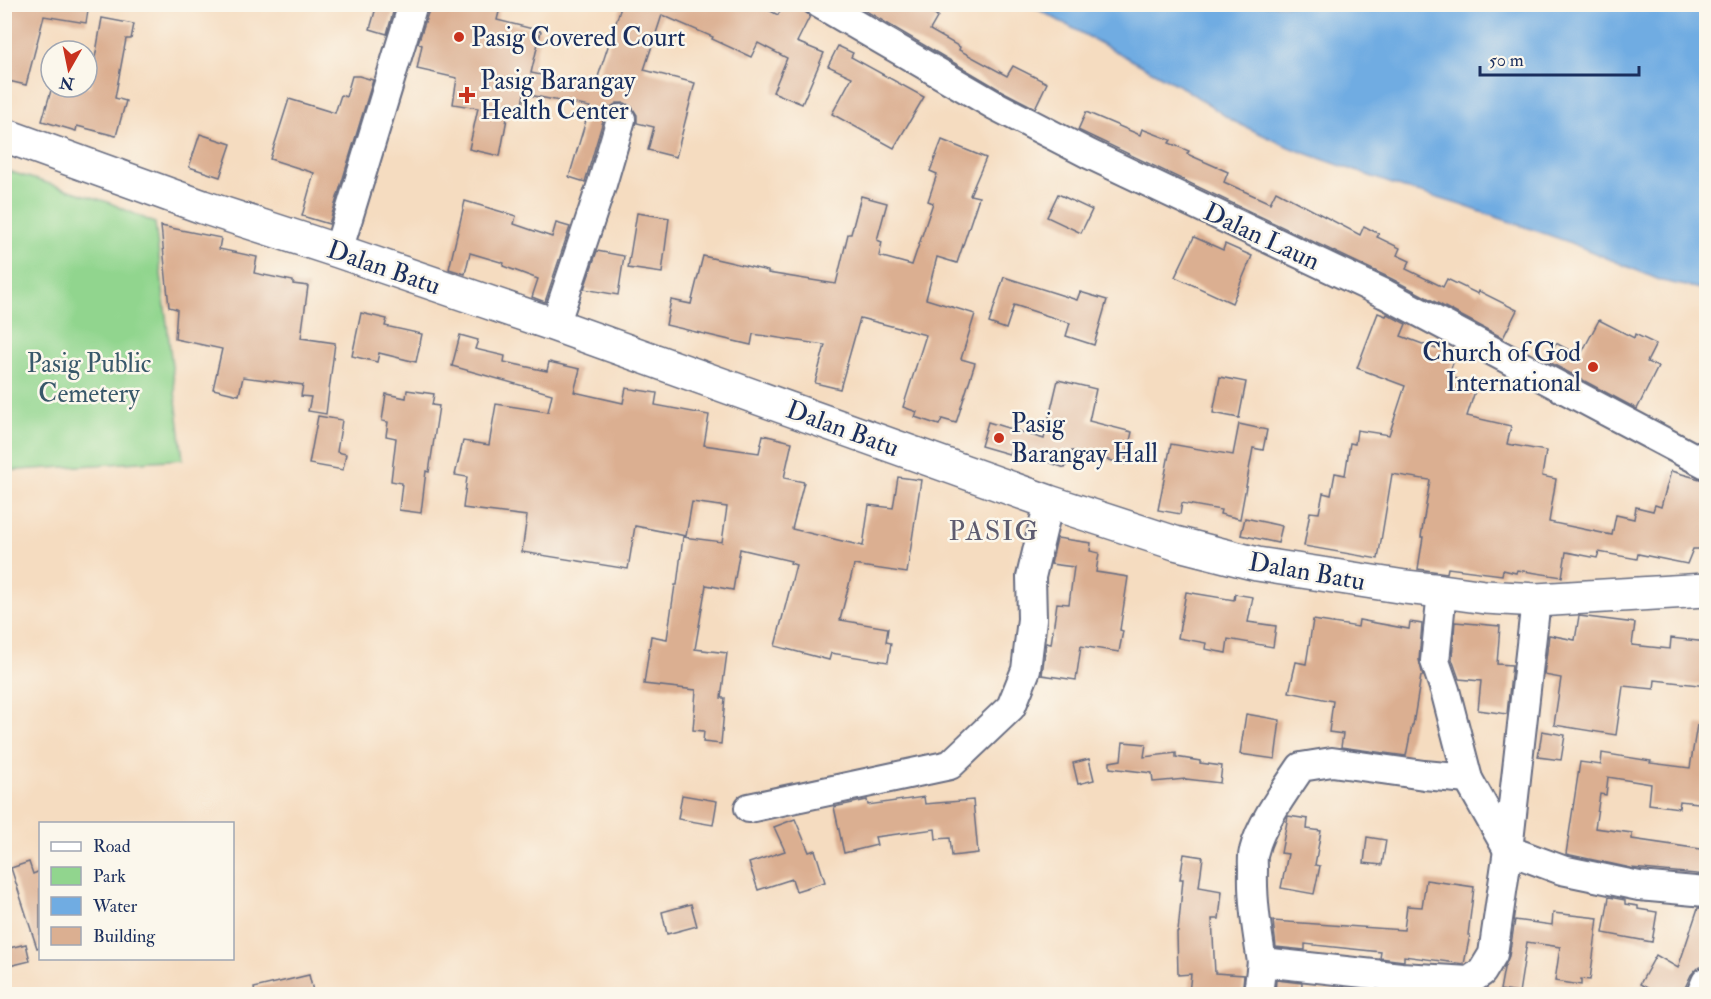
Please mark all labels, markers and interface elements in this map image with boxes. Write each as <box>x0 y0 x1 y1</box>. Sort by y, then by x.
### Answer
place label: Pasig Covered Court <box>471 22 685 54</box>
marker: Pasig Covered Court <box>452 30 466 44</box>
north arrow <box>39 39 99 99</box>
scale bar <box>1480 39 1639 77</box>
text: 50 m <box>1489 49 1524 72</box>
place label: Pasig Barangay Health Center <box>480 65 636 127</box>
text: N <box>58 72 76 94</box>
marker: Pasig Barangay Health Center <box>458 86 476 104</box>
street label: Dalan Laun <box>1198 196 1325 278</box>
street label: Dalan Batu <box>323 234 445 302</box>
place label: Church of God International <box>1422 337 1581 399</box>
park label: Pasig Public Cemetery <box>27 348 151 410</box>
marker: Church of God International <box>1586 360 1600 374</box>
street label: Dalan Batu <box>782 394 903 464</box>
place label: Pasig Barangay Hall <box>1011 408 1158 470</box>
marker: Pasig Barangay Hall <box>992 431 1006 445</box>
district label: PASIG <box>948 514 1040 549</box>
street label: Dalan Batu <box>1246 546 1368 598</box>
legend <box>39 822 234 960</box>
text: Road <box>93 835 131 858</box>
text: Park <box>93 865 126 888</box>
text: Water <box>92 895 137 918</box>
text: Building <box>93 925 156 948</box>

